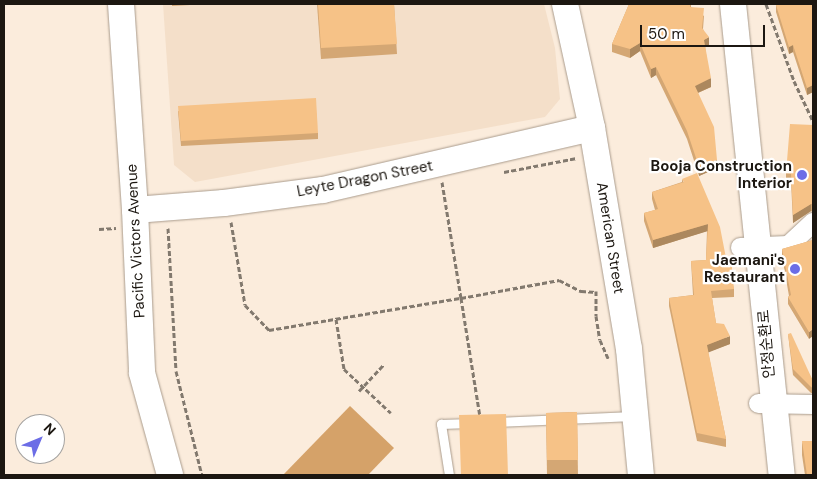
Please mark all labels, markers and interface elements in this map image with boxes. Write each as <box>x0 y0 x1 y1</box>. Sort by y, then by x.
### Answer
scale bar <box>642 15 767 47</box>
text: 50 m <box>648 24 685 44</box>
street label: Leyte Dragon Street <box>295 157 435 201</box>
place label: Booja Construction Interior <box>651 157 792 192</box>
street label: Pacific Victors Avenue <box>123 163 149 319</box>
marker: Booja Construction Interior <box>796 169 808 181</box>
street label: American Street <box>592 181 628 295</box>
place label: Jaemani's Restaurant <box>704 251 785 286</box>
marker: Jaemani's Restaurant <box>789 263 801 275</box>
street label: 안정순환로 <box>755 309 779 379</box>
north arrow <box>15 414 65 464</box>
text: N <box>40 419 60 439</box>

